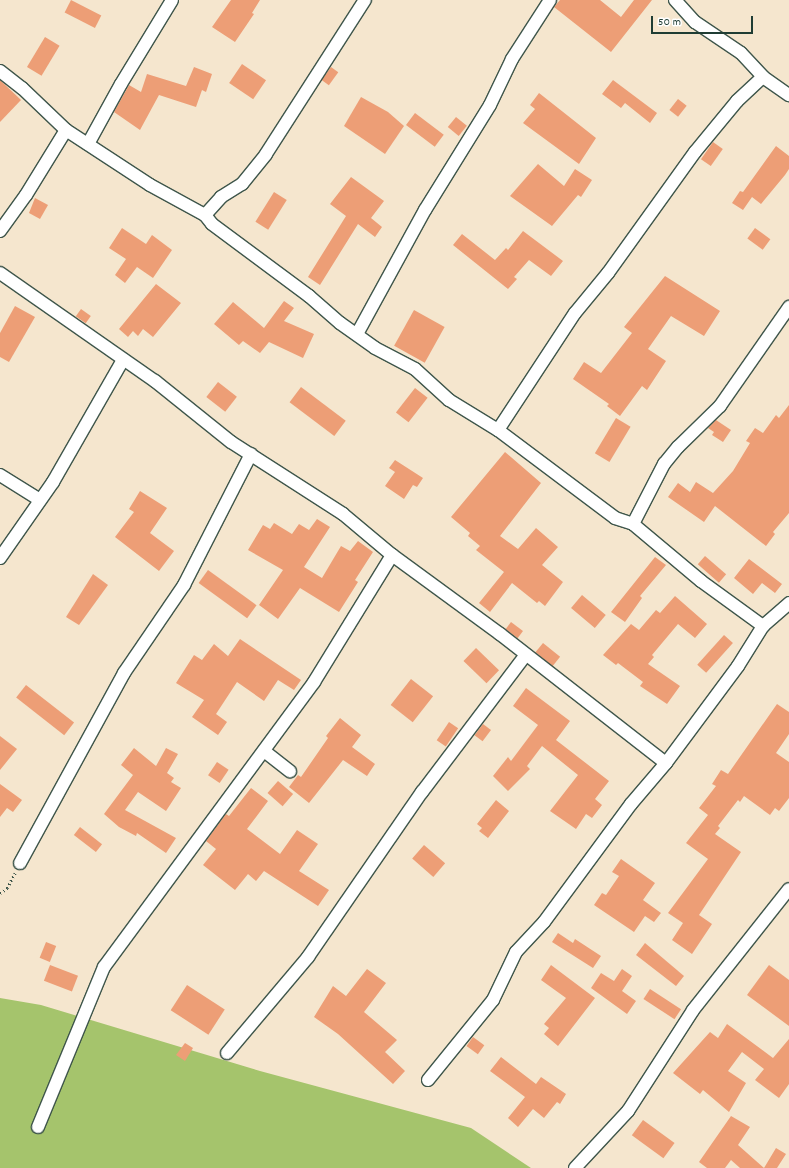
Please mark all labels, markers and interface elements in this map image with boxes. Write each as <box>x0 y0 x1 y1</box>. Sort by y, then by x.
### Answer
scale bar <box>653 8 755 34</box>
text: 50 m <box>658 14 681 31</box>

